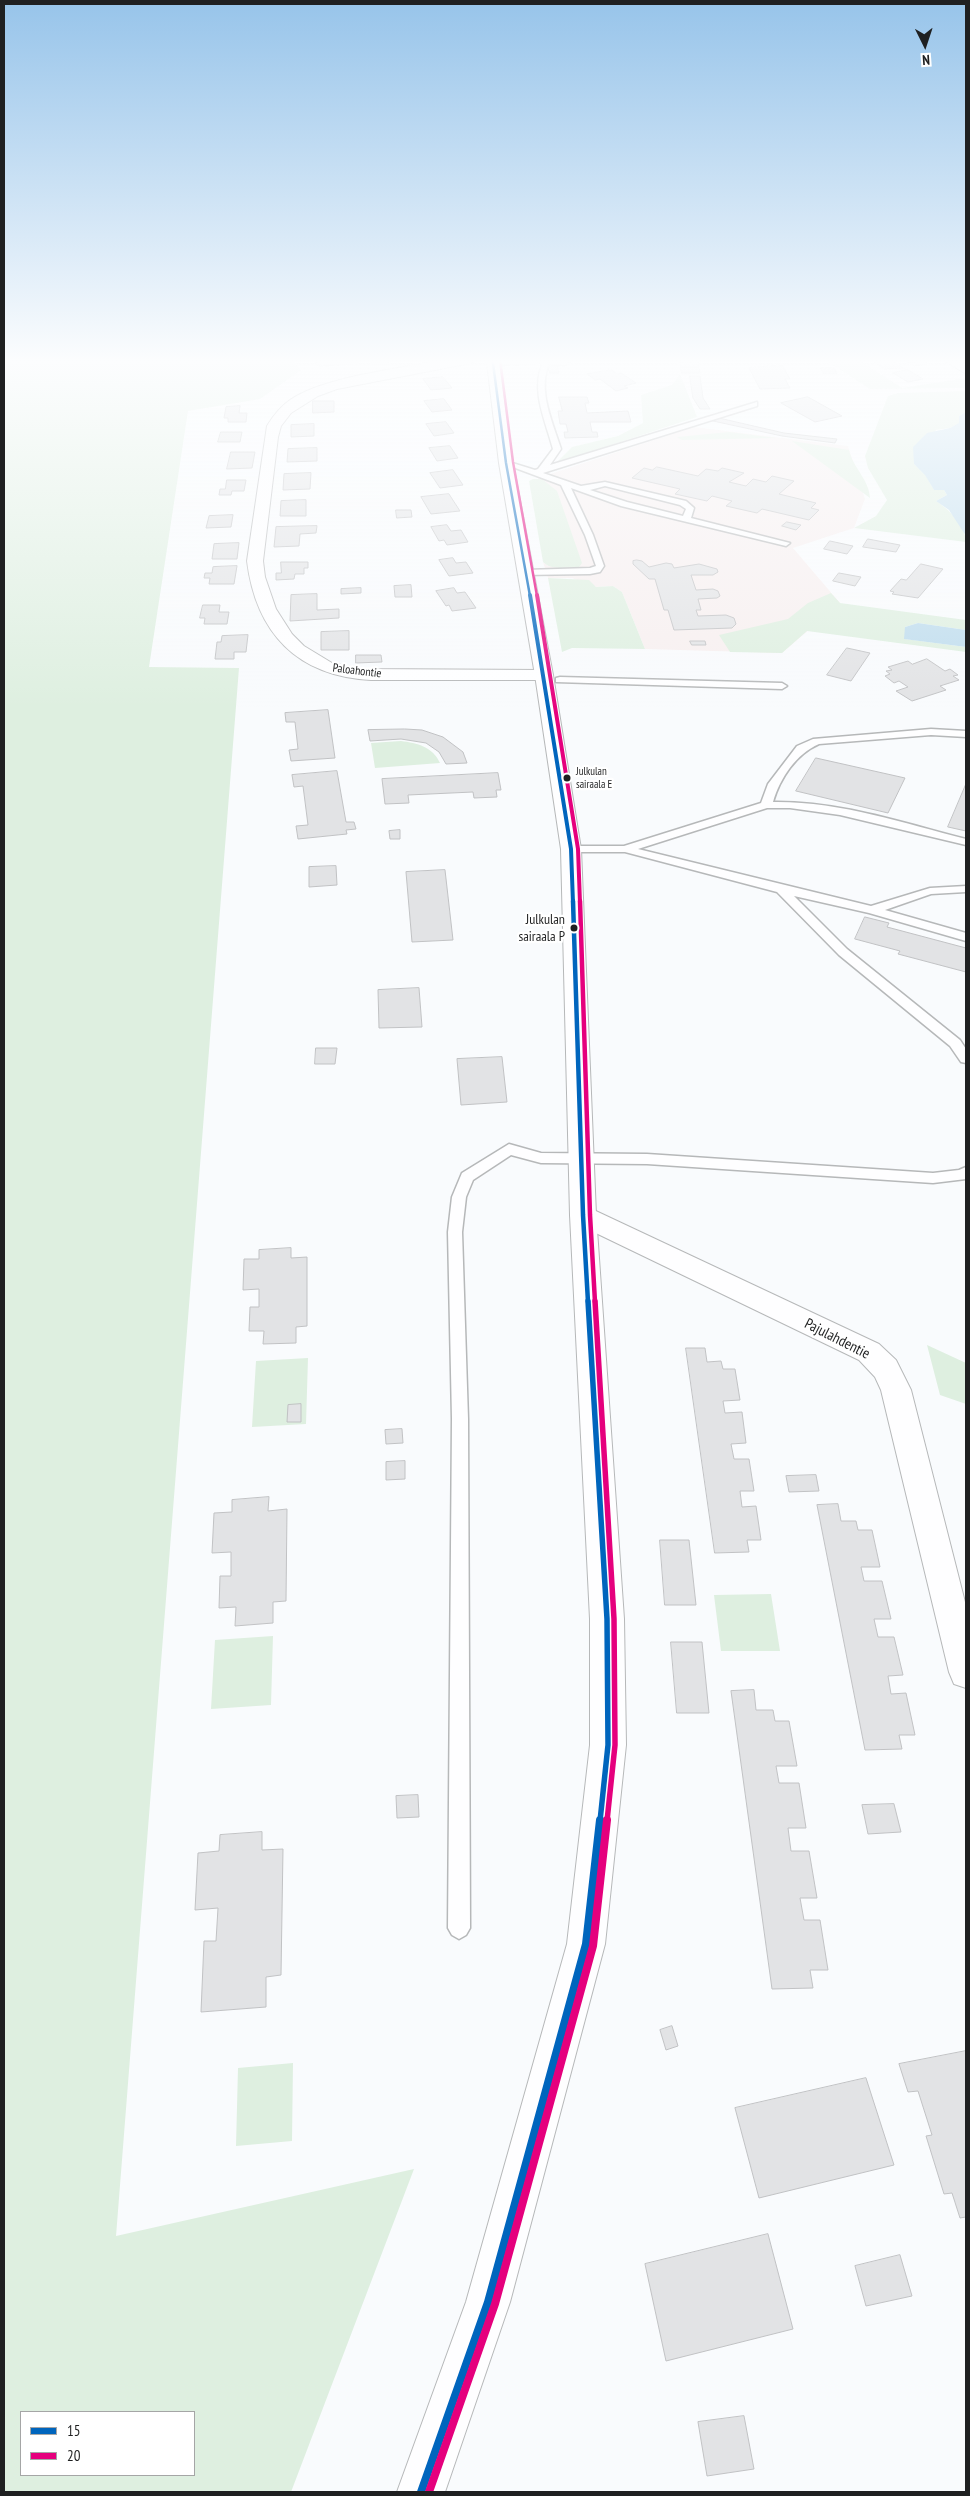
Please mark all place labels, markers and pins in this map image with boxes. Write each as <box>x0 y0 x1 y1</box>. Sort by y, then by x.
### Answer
place label: Julkulan sairaala E <box>576 765 612 791</box>
marker: Julkulan sairaala E <box>562 773 572 783</box>
place label: Julkulan sairaala P <box>518 912 565 944</box>
marker: Julkulan sairaala P <box>569 923 579 933</box>

